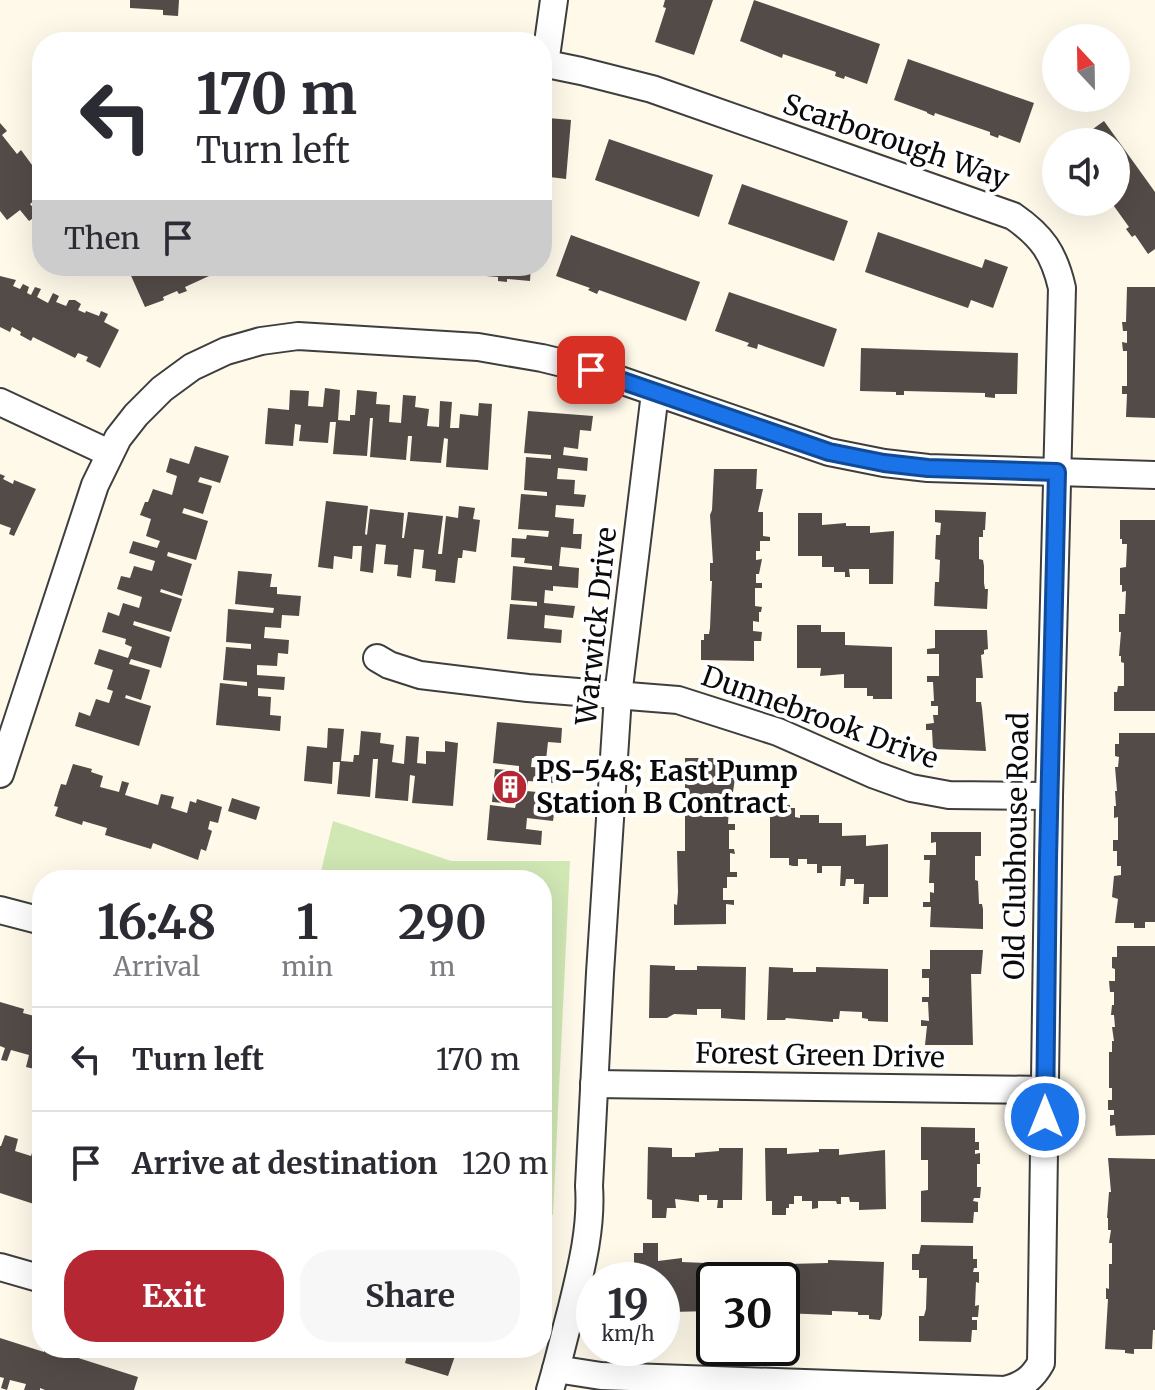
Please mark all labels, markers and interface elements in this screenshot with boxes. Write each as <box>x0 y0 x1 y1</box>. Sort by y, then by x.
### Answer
north arrow <box>1042 24 1130 112</box>
map controls <box>1042 24 1130 216</box>
text: 170 m <box>196 59 357 129</box>
icon: left <box>64 64 168 168</box>
street label: Scarborough Way <box>778 85 1014 197</box>
text: Turn left <box>196 128 350 173</box>
button: sound <box>1042 128 1130 216</box>
icon: arrive <box>156 216 200 260</box>
text: Then <box>64 219 140 257</box>
pin <box>557 336 625 404</box>
icon: arrive <box>569 348 613 392</box>
street label: Warwick Drive <box>568 525 624 728</box>
street label: Dunnebrook Drive <box>697 657 943 777</box>
street label: Old Clubhouse Road <box>996 712 1036 980</box>
place label: PS-548; East Pump Station B Contract <box>536 753 798 821</box>
building icon: PS-548; East Pump Station B Contract <box>491 768 529 806</box>
text: 16:48 <box>97 892 216 952</box>
text: 1 <box>296 892 318 952</box>
text: 290 <box>398 892 487 952</box>
text: Arrival <box>113 950 200 983</box>
text: min <box>282 950 333 983</box>
text: m <box>430 950 455 983</box>
street label: Forest Green Drive <box>695 1035 945 1075</box>
icon: left <box>64 1037 108 1081</box>
text: Turn left <box>132 1040 264 1078</box>
text: 170 m <box>436 1040 520 1078</box>
position arrow <box>1003 1075 1087 1159</box>
icon: arrive <box>64 1141 108 1185</box>
text: Arrive at destination <box>132 1144 438 1182</box>
text: 120 m <box>462 1144 548 1182</box>
button: Exit <box>64 1250 284 1342</box>
button: Share <box>300 1250 520 1342</box>
speed limit sign: 30 <box>696 1262 800 1366</box>
text: 19 <box>607 1279 649 1329</box>
text: km/h <box>602 1321 654 1346</box>

